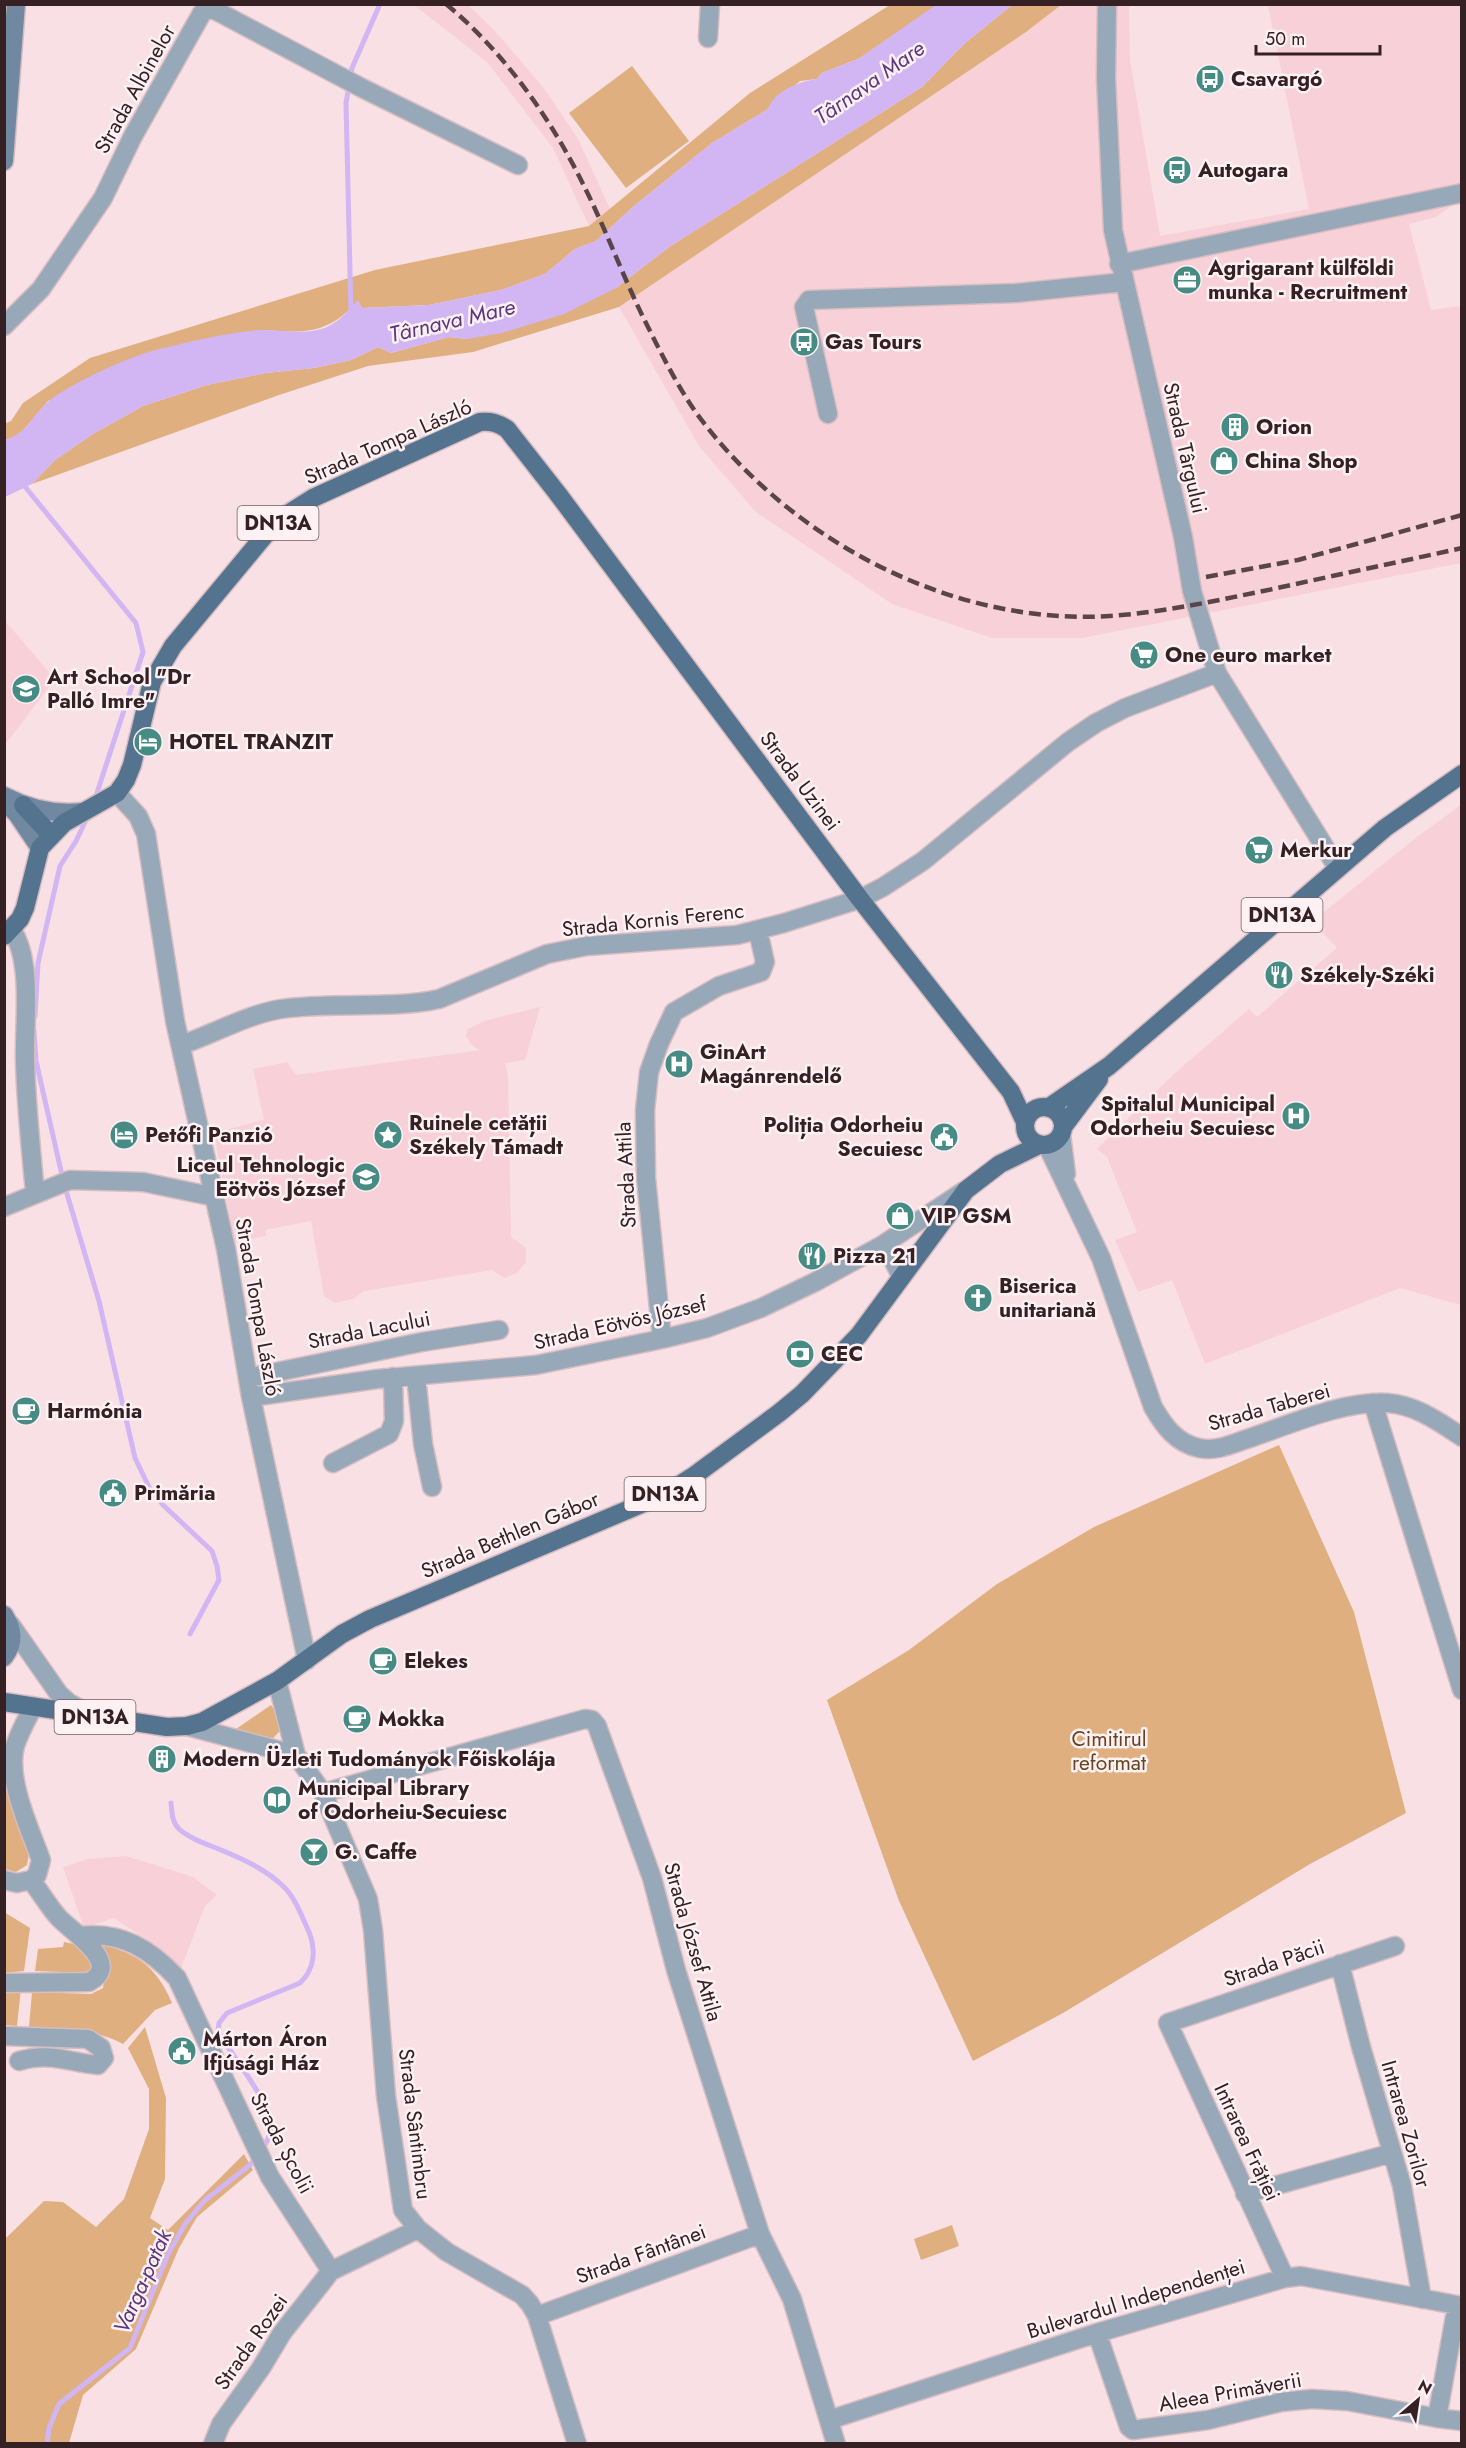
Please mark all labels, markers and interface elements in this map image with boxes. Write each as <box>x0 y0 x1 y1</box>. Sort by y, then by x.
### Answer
street label: Strada Albinelor <box>87 18 183 159</box>
scale bar <box>1256 18 1380 56</box>
text: 50 m <box>1265 26 1305 52</box>
water label: Târnava Mare <box>807 32 931 132</box>
bus stop icon: Csavargó <box>1194 63 1226 95</box>
place label: Csavargó <box>1231 64 1322 94</box>
bus stop icon: Autogara <box>1161 154 1193 186</box>
place label: Autogara <box>1197 155 1288 185</box>
place label: Agrigarant külföldi munka - Recruitment <box>1207 253 1408 307</box>
office icon: Agrigarant külföldi munka - Recruitment <box>1171 264 1203 296</box>
water label: Târnava Mare <box>386 290 518 350</box>
bus stop icon: Gas Tours <box>788 326 820 358</box>
place label: Gas Tours <box>825 327 922 357</box>
street label: Strada Târgului <box>1155 380 1215 516</box>
street label: Strada Tompa László <box>300 392 476 492</box>
building icon: Orion <box>1219 411 1251 443</box>
place label: Orion <box>1256 412 1312 442</box>
shop icon: China Shop <box>1208 445 1240 477</box>
place label: China Shop <box>1245 446 1358 476</box>
road number: DN13A <box>238 506 318 540</box>
supermarket icon: One euro market <box>1128 639 1160 671</box>
place label: One euro market <box>1165 640 1332 670</box>
place label: Art School "Dr Palló Imre" <box>46 662 192 716</box>
school or university icon: Art School "Dr Palló Imre" <box>10 673 42 705</box>
street label: Strada Uzinei <box>753 725 847 837</box>
hotel icon: HOTEL TRANZIT <box>132 726 164 758</box>
place label: HOTEL TRANZIT <box>169 727 333 757</box>
supermarket icon: Merkur <box>1243 834 1275 866</box>
place label: Merkur <box>1280 835 1352 865</box>
street label: Strada Kornis Ferenc <box>561 896 745 944</box>
road number: DN13A <box>1242 898 1322 932</box>
restaurant icon: Székely-Széki <box>1263 959 1295 991</box>
place label: Székely-Széki <box>1300 960 1435 990</box>
place label: GinArt Magánrendelő <box>700 1037 842 1091</box>
hospital icon: GinArt Magánrendelő <box>663 1048 695 1080</box>
place label: Spitalul Municipal Odorheiu Secuiesc <box>1090 1089 1275 1143</box>
hospital icon: Spitalul Municipal Odorheiu Secuiesc <box>1280 1100 1312 1132</box>
place label: Ruinele cetății Székely Támadt <box>409 1108 563 1162</box>
place label: Poliția Odorheiu Secuiesc <box>764 1110 923 1164</box>
hotel icon: Petőfi Panzió <box>108 1119 140 1151</box>
place icon: Ruinele cetății Székely Támadt <box>372 1119 404 1151</box>
place label: Petőfi Panzió <box>145 1120 273 1150</box>
street label: Strada Attila <box>608 1121 644 1229</box>
public building icon: Poliția Odorheiu Secuiesc <box>928 1121 960 1153</box>
place label: Liceul Tehnologic Eötvös József <box>176 1150 346 1204</box>
school or university icon: Liceul Tehnologic Eötvös József <box>350 1161 382 1193</box>
shop icon: VIP GSM <box>884 1200 916 1232</box>
place label: VIP GSM <box>920 1201 1011 1231</box>
street label: Strada Tompa László <box>228 1216 288 1398</box>
restaurant icon: Pizza 21 <box>796 1240 828 1272</box>
place label: Pizza 21 <box>833 1241 917 1271</box>
place label: Biserica unitariană <box>999 1271 1096 1325</box>
church icon: Biserica unitariană <box>962 1282 994 1314</box>
street label: Strada Eötvös József <box>531 1288 710 1357</box>
street label: Strada Lacului <box>305 1303 433 1357</box>
bank icon: CEC <box>784 1338 816 1370</box>
place label: CEC <box>821 1339 863 1369</box>
street label: Strada Taberei <box>1204 1375 1334 1439</box>
cafe icon: Harmónia <box>10 1395 42 1427</box>
place label: Harmónia <box>47 1396 142 1426</box>
public building icon: Primăria <box>97 1477 129 1509</box>
road number: DN13A <box>624 1477 706 1511</box>
place label: Primăria <box>134 1478 215 1508</box>
street label: Strada Bethlen Gábor <box>416 1484 604 1586</box>
cafe icon: Elekes <box>367 1645 399 1677</box>
place label: Elekes <box>404 1646 468 1676</box>
road number: DN13A <box>54 1700 136 1734</box>
cafe icon: Mokka <box>341 1703 373 1735</box>
place label: Mokka <box>378 1704 445 1734</box>
park label: Cimitirul reformat <box>1071 1724 1147 1778</box>
building icon: Modern Üzleti Tudományok Főiskolája <box>146 1743 178 1775</box>
place label: Modern Üzleti Tudományok Főiskolája <box>183 1744 556 1774</box>
place label: Municipal Library of Odorheiu-Secuiesc <box>298 1773 507 1827</box>
library icon: Municipal Library of Odorheiu-Secuiesc <box>261 1784 293 1816</box>
bar icon: G. Caffe <box>298 1836 330 1868</box>
place label: G. Caffe <box>335 1837 417 1867</box>
street label: Strada József Attila <box>656 1859 730 2025</box>
street label: Strada Păcii <box>1220 1932 1328 1994</box>
place label: Márton Áron Ifjúsági Ház <box>203 2024 327 2078</box>
public building icon: Márton Áron Ifjúsági Ház <box>166 2035 198 2067</box>
street label: Strada Sântimbru <box>391 2047 439 2201</box>
street label: Intrarea Zorilor <box>1374 2057 1439 2192</box>
street label: Intrarea Frăției <box>1207 2078 1287 2206</box>
street label: Strada Școlii <box>243 2087 321 2199</box>
street label: Strada Fântânei <box>572 2217 710 2291</box>
water label: Varga-patak <box>105 2222 180 2338</box>
street label: Bulevardul Independenței <box>1023 2252 1249 2346</box>
street label: Strada Rozei <box>207 2288 295 2396</box>
street label: Aleea Primăverii <box>1156 2365 1304 2419</box>
north arrow <box>1388 2370 1448 2430</box>
text: N <box>1414 2374 1436 2400</box>

